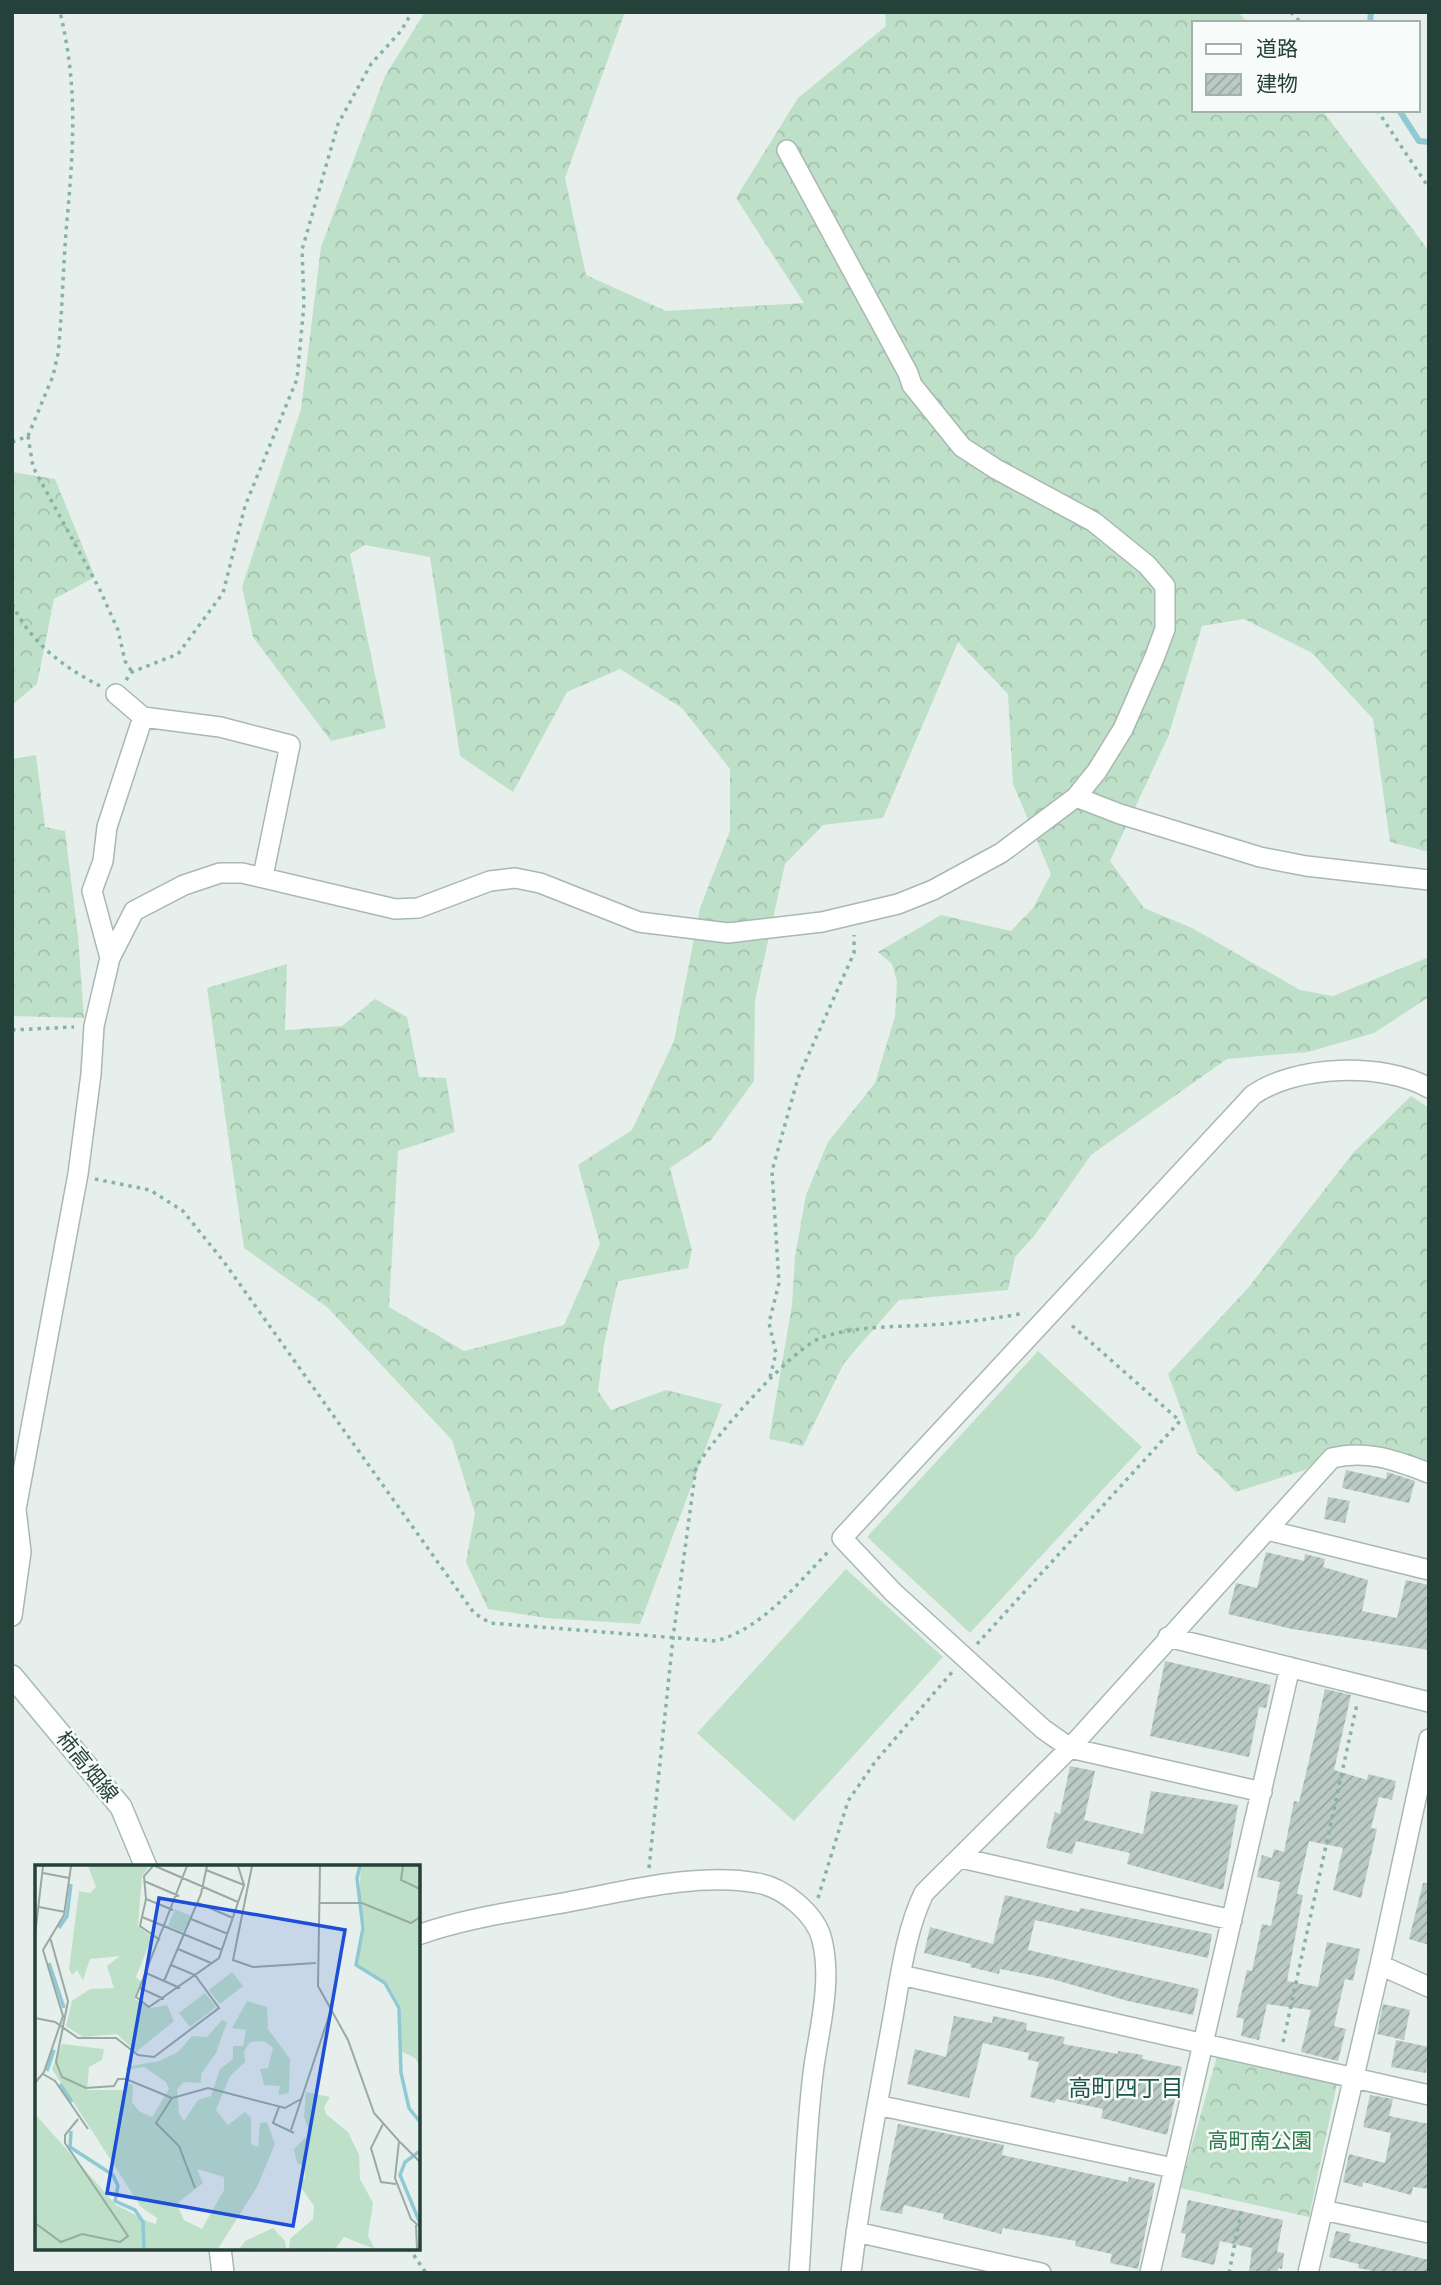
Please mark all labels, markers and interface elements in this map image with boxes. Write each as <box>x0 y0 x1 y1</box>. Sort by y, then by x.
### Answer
legend <box>1192 21 1420 112</box>
text: 道路 <box>1256 35 1298 61</box>
text: 建物 <box>1256 70 1298 96</box>
street label: 柿高畑線 <box>51 1725 125 1807</box>
inset map <box>35 1865 420 2250</box>
district label: 高町四丁目 <box>1069 2073 1184 2102</box>
park label: 高町南公園 <box>1208 2127 1313 2153</box>

